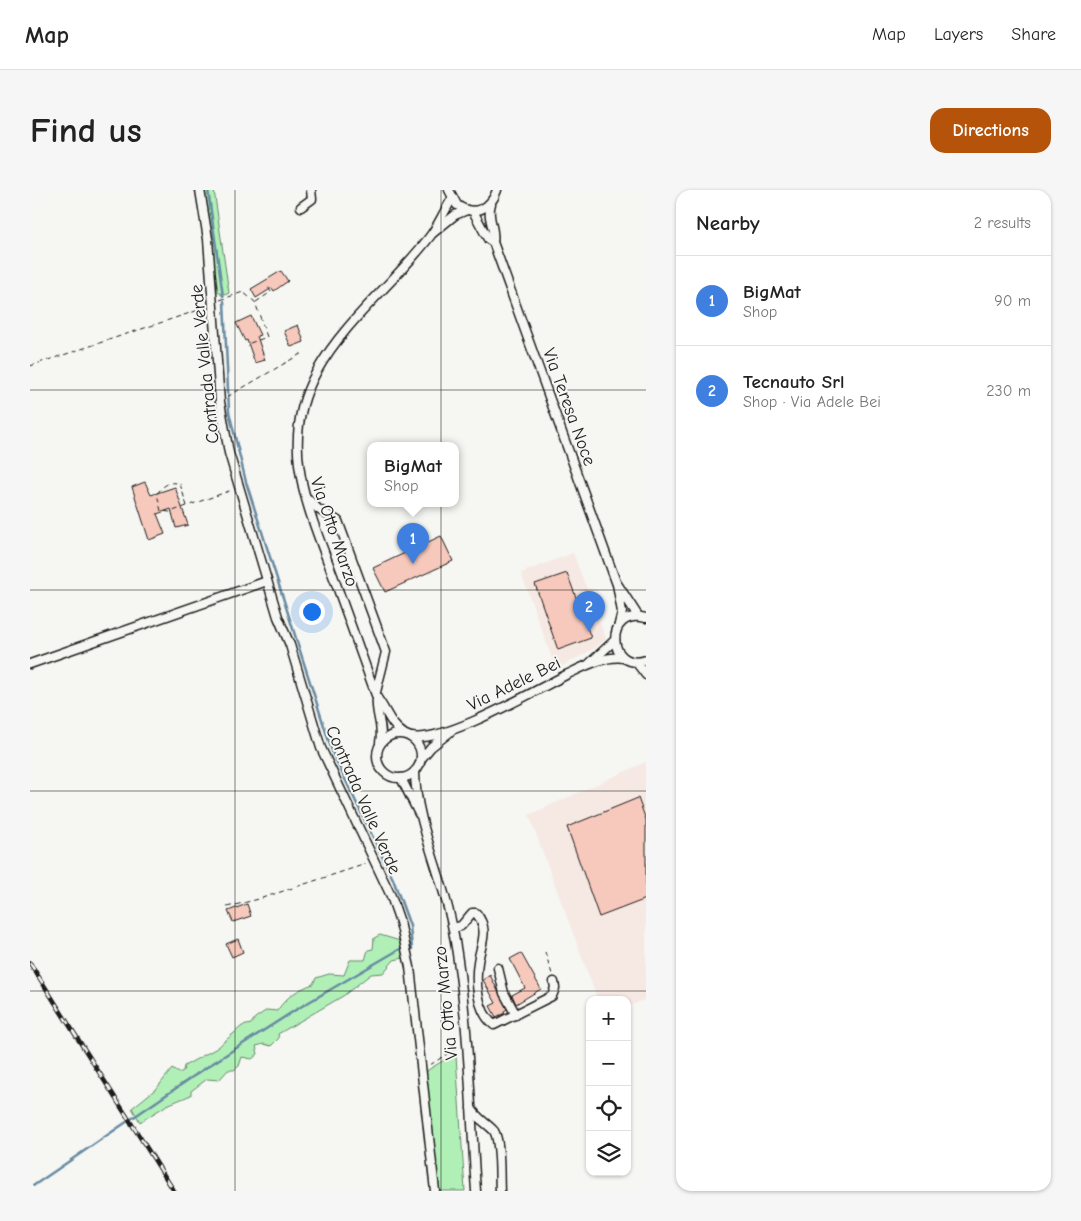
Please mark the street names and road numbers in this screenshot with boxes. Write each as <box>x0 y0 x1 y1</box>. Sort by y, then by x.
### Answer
street label: Contrada Valle Verde <box>186 283 224 445</box>
street label: Via Teresa Noce <box>538 345 600 469</box>
street label: Via Otto Marzo <box>305 475 363 589</box>
street label: Via Adele Bei <box>464 652 564 716</box>
street label: Contrada Valle Verde <box>321 723 405 877</box>
street label: Via Otto Marzo <box>430 945 462 1061</box>

